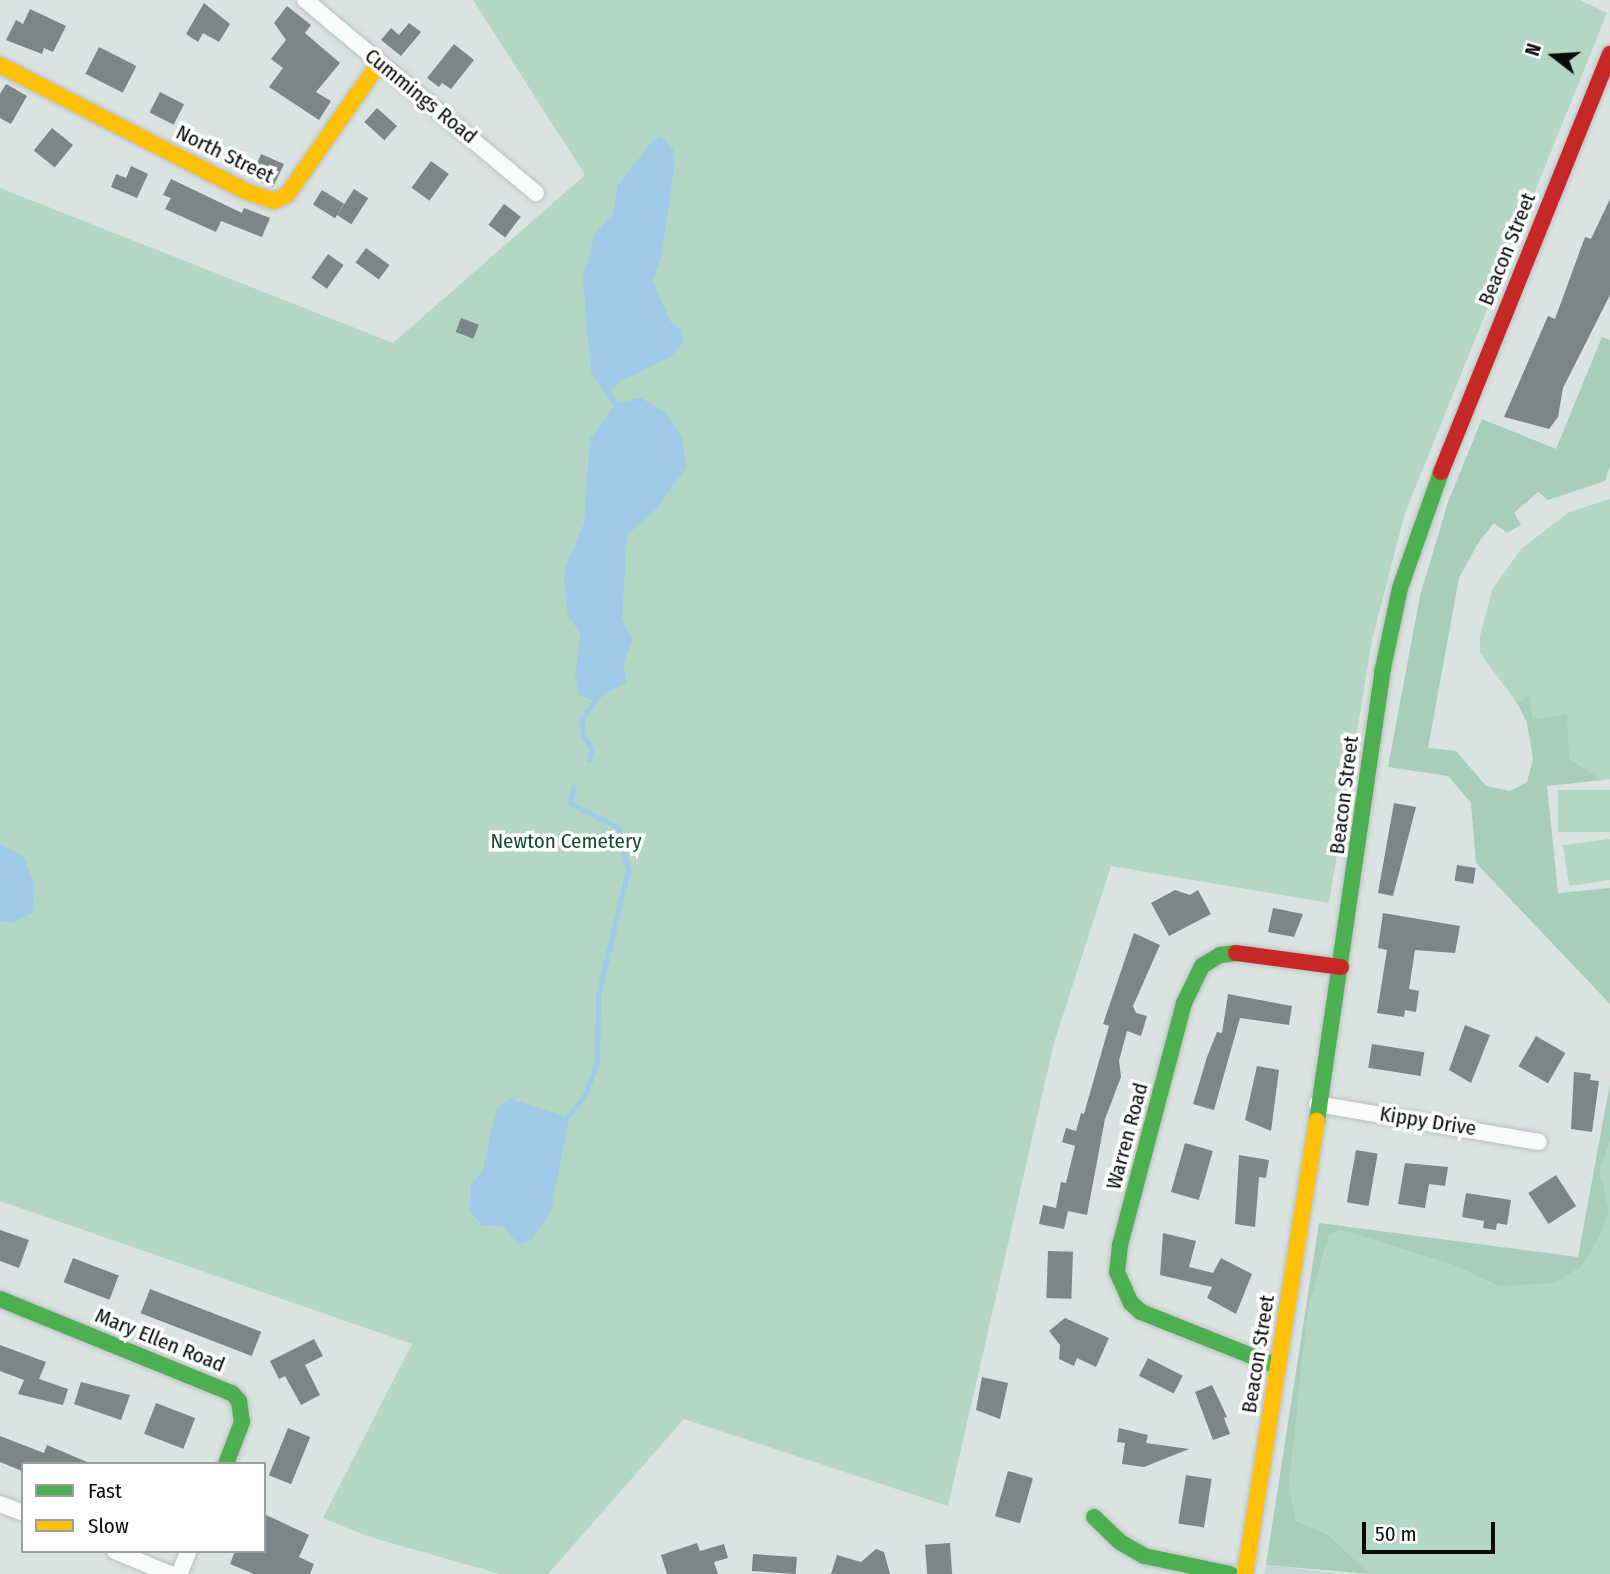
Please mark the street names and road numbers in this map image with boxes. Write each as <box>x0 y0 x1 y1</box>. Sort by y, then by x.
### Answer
street label: Cummings Road <box>360 43 482 149</box>
street label: North Street <box>172 120 278 188</box>
street label: Beacon Street <box>1473 189 1541 309</box>
street label: Beacon Street <box>1324 734 1364 856</box>
street label: Warren Road <box>1101 1080 1153 1192</box>
street label: Kippy Drive <box>1378 1101 1478 1141</box>
street label: Beacon Street <box>1236 1293 1280 1415</box>
street label: Mary Ellen Road <box>92 1303 228 1377</box>

